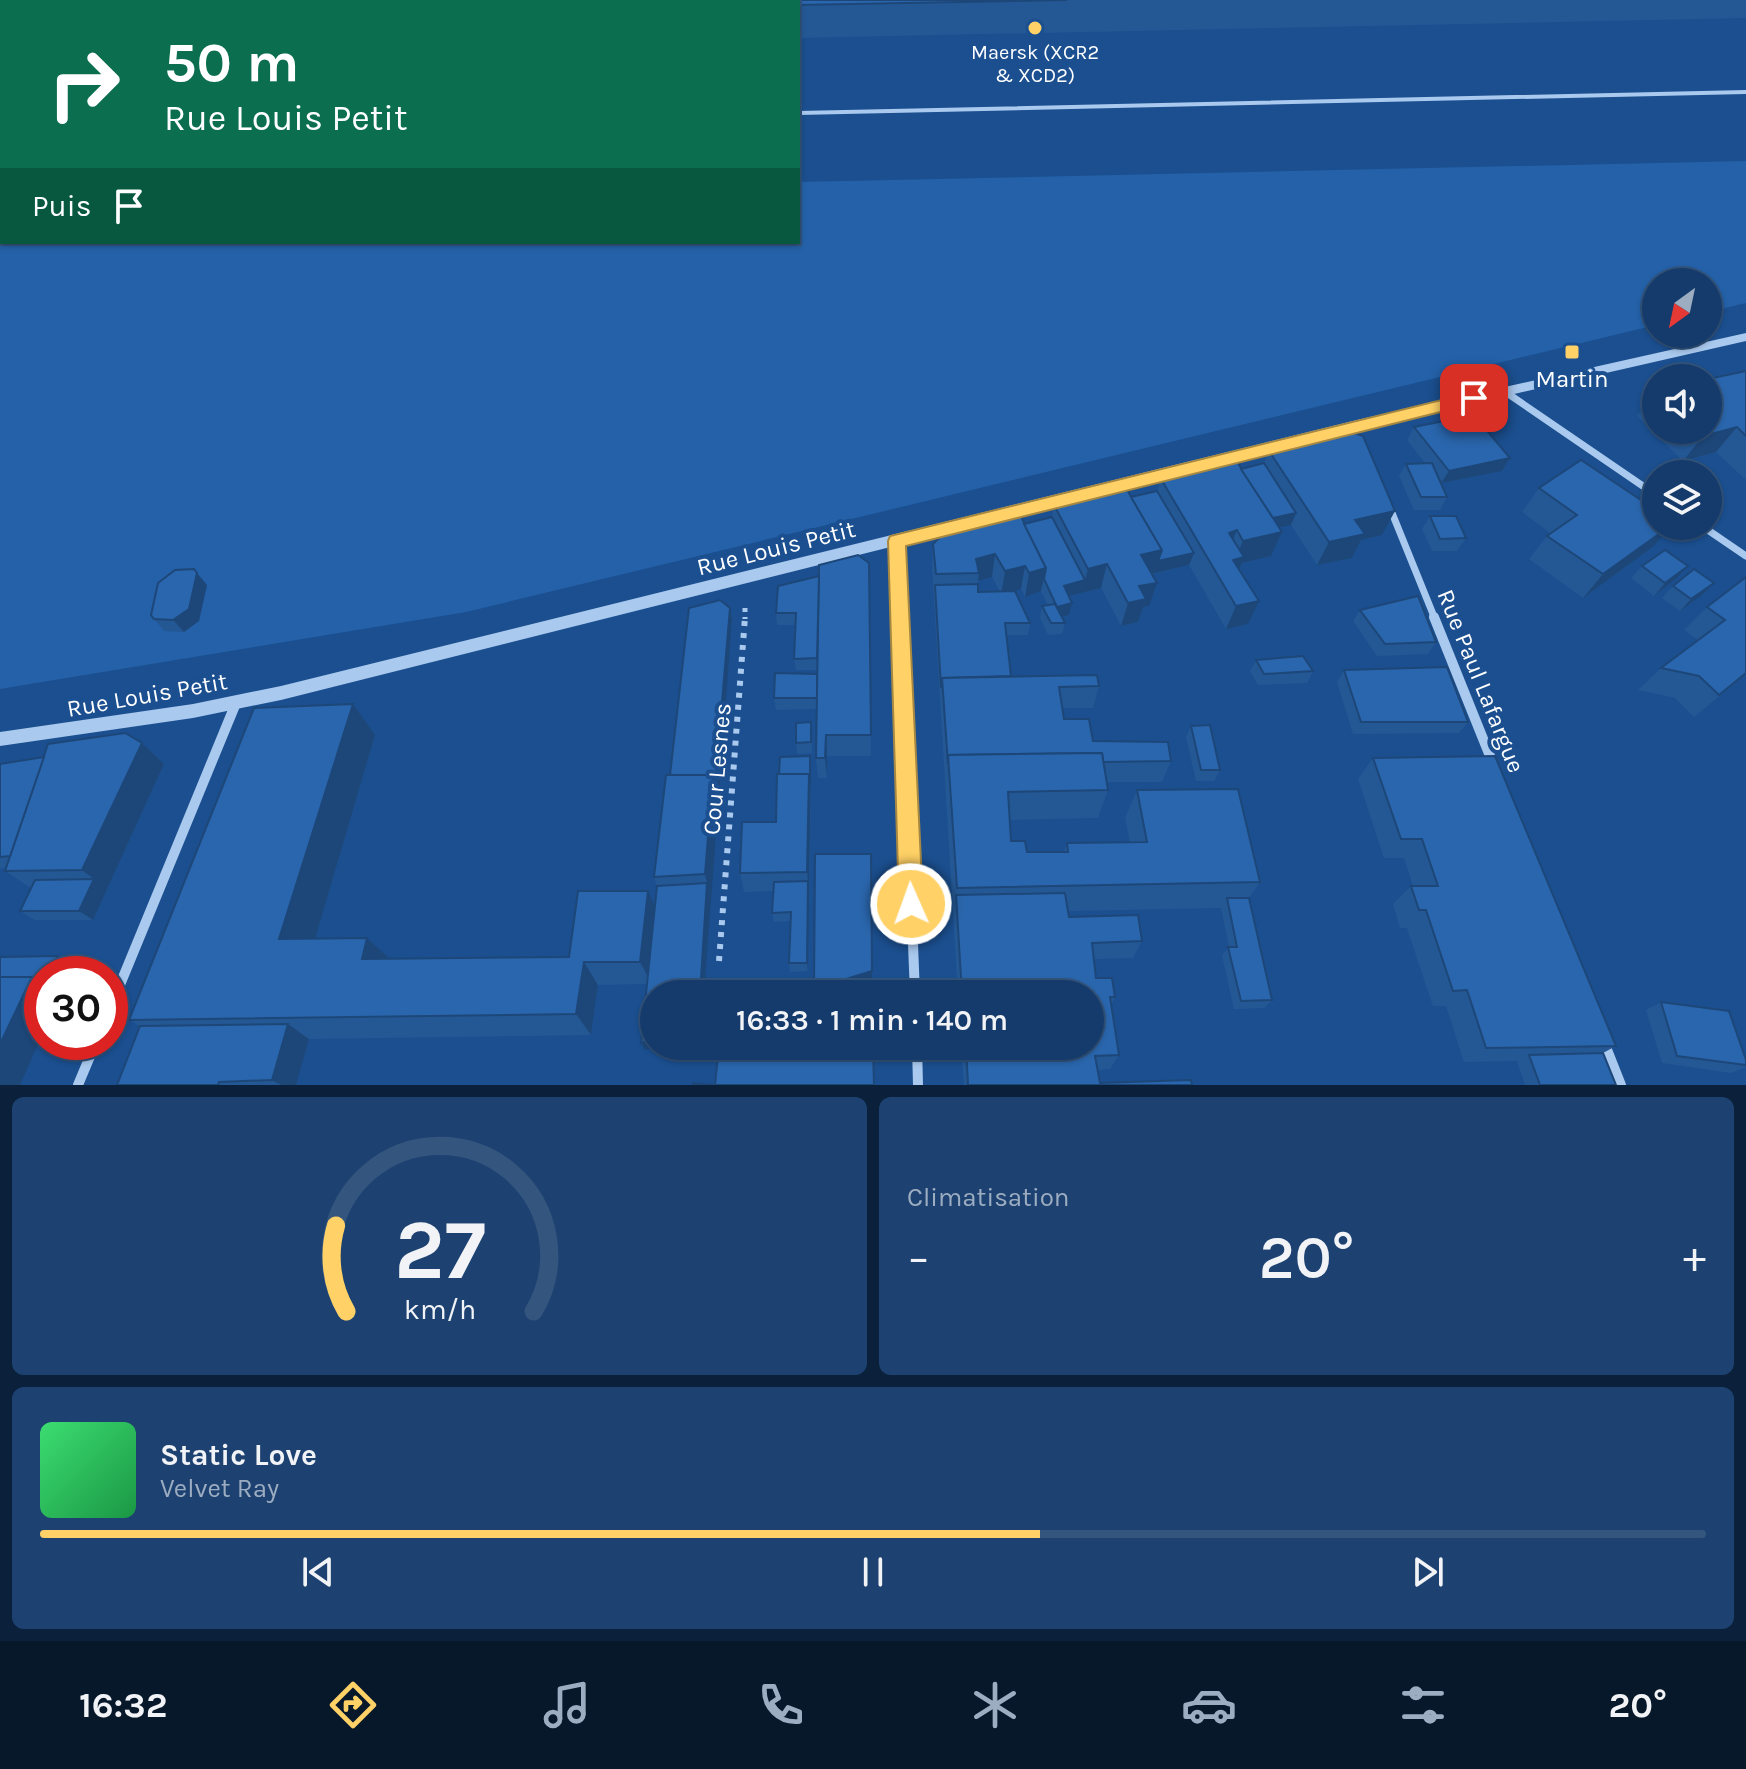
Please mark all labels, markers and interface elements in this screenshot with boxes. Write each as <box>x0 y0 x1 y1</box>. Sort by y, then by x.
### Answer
marker: Maersk (XCR2 & XCD2) <box>1026 19 1044 37</box>
text: 50 m <box>164 30 299 95</box>
icon: right <box>32 32 136 136</box>
place label: Maersk (XCR2 & XCD2) <box>971 41 1099 87</box>
text: Rue Louis Petit <box>164 97 408 139</box>
icon: arrive <box>107 184 151 228</box>
text: Puis <box>32 188 91 224</box>
north arrow <box>1642 268 1722 348</box>
map controls <box>1642 268 1722 540</box>
marker: Martin <box>1563 343 1581 361</box>
pin <box>1440 364 1508 432</box>
button: sound <box>1642 364 1722 444</box>
place label: Martin <box>1536 365 1608 393</box>
icon: arrive <box>1452 376 1496 420</box>
button: layers <box>1642 460 1722 540</box>
street label: Rue Louis Petit <box>694 515 858 581</box>
street label: Rue Paul Lafargue <box>1431 585 1531 777</box>
street label: Rue Louis Petit <box>65 667 229 723</box>
street label: Cour Lesnes <box>697 702 737 836</box>
position arrow <box>869 862 953 946</box>
speed limit sign: 30 <box>24 956 128 1060</box>
text: 16:33 · 1 min · 140 m <box>736 1002 1008 1038</box>
text: Climatisation <box>907 1182 1070 1213</box>
text: 27 <box>394 1202 485 1299</box>
text: 20° <box>1259 1223 1354 1293</box>
text: − <box>907 1232 930 1283</box>
text: + <box>1683 1232 1706 1283</box>
text: km/h <box>403 1293 476 1326</box>
text: Static Love <box>160 1437 317 1473</box>
text: Velvet Ray <box>160 1473 279 1504</box>
icon: previous <box>296 1550 340 1594</box>
icon: pause <box>851 1550 895 1594</box>
icon: next <box>1406 1550 1450 1594</box>
icon: directions <box>325 1677 381 1733</box>
icon: music <box>539 1677 595 1733</box>
icon: phone <box>753 1677 809 1733</box>
icon: climate <box>967 1677 1023 1733</box>
icon: car <box>1181 1677 1237 1733</box>
icon: filters <box>1395 1677 1451 1733</box>
text: 16:32 <box>79 1684 167 1726</box>
text: 20° <box>1609 1684 1667 1726</box>

